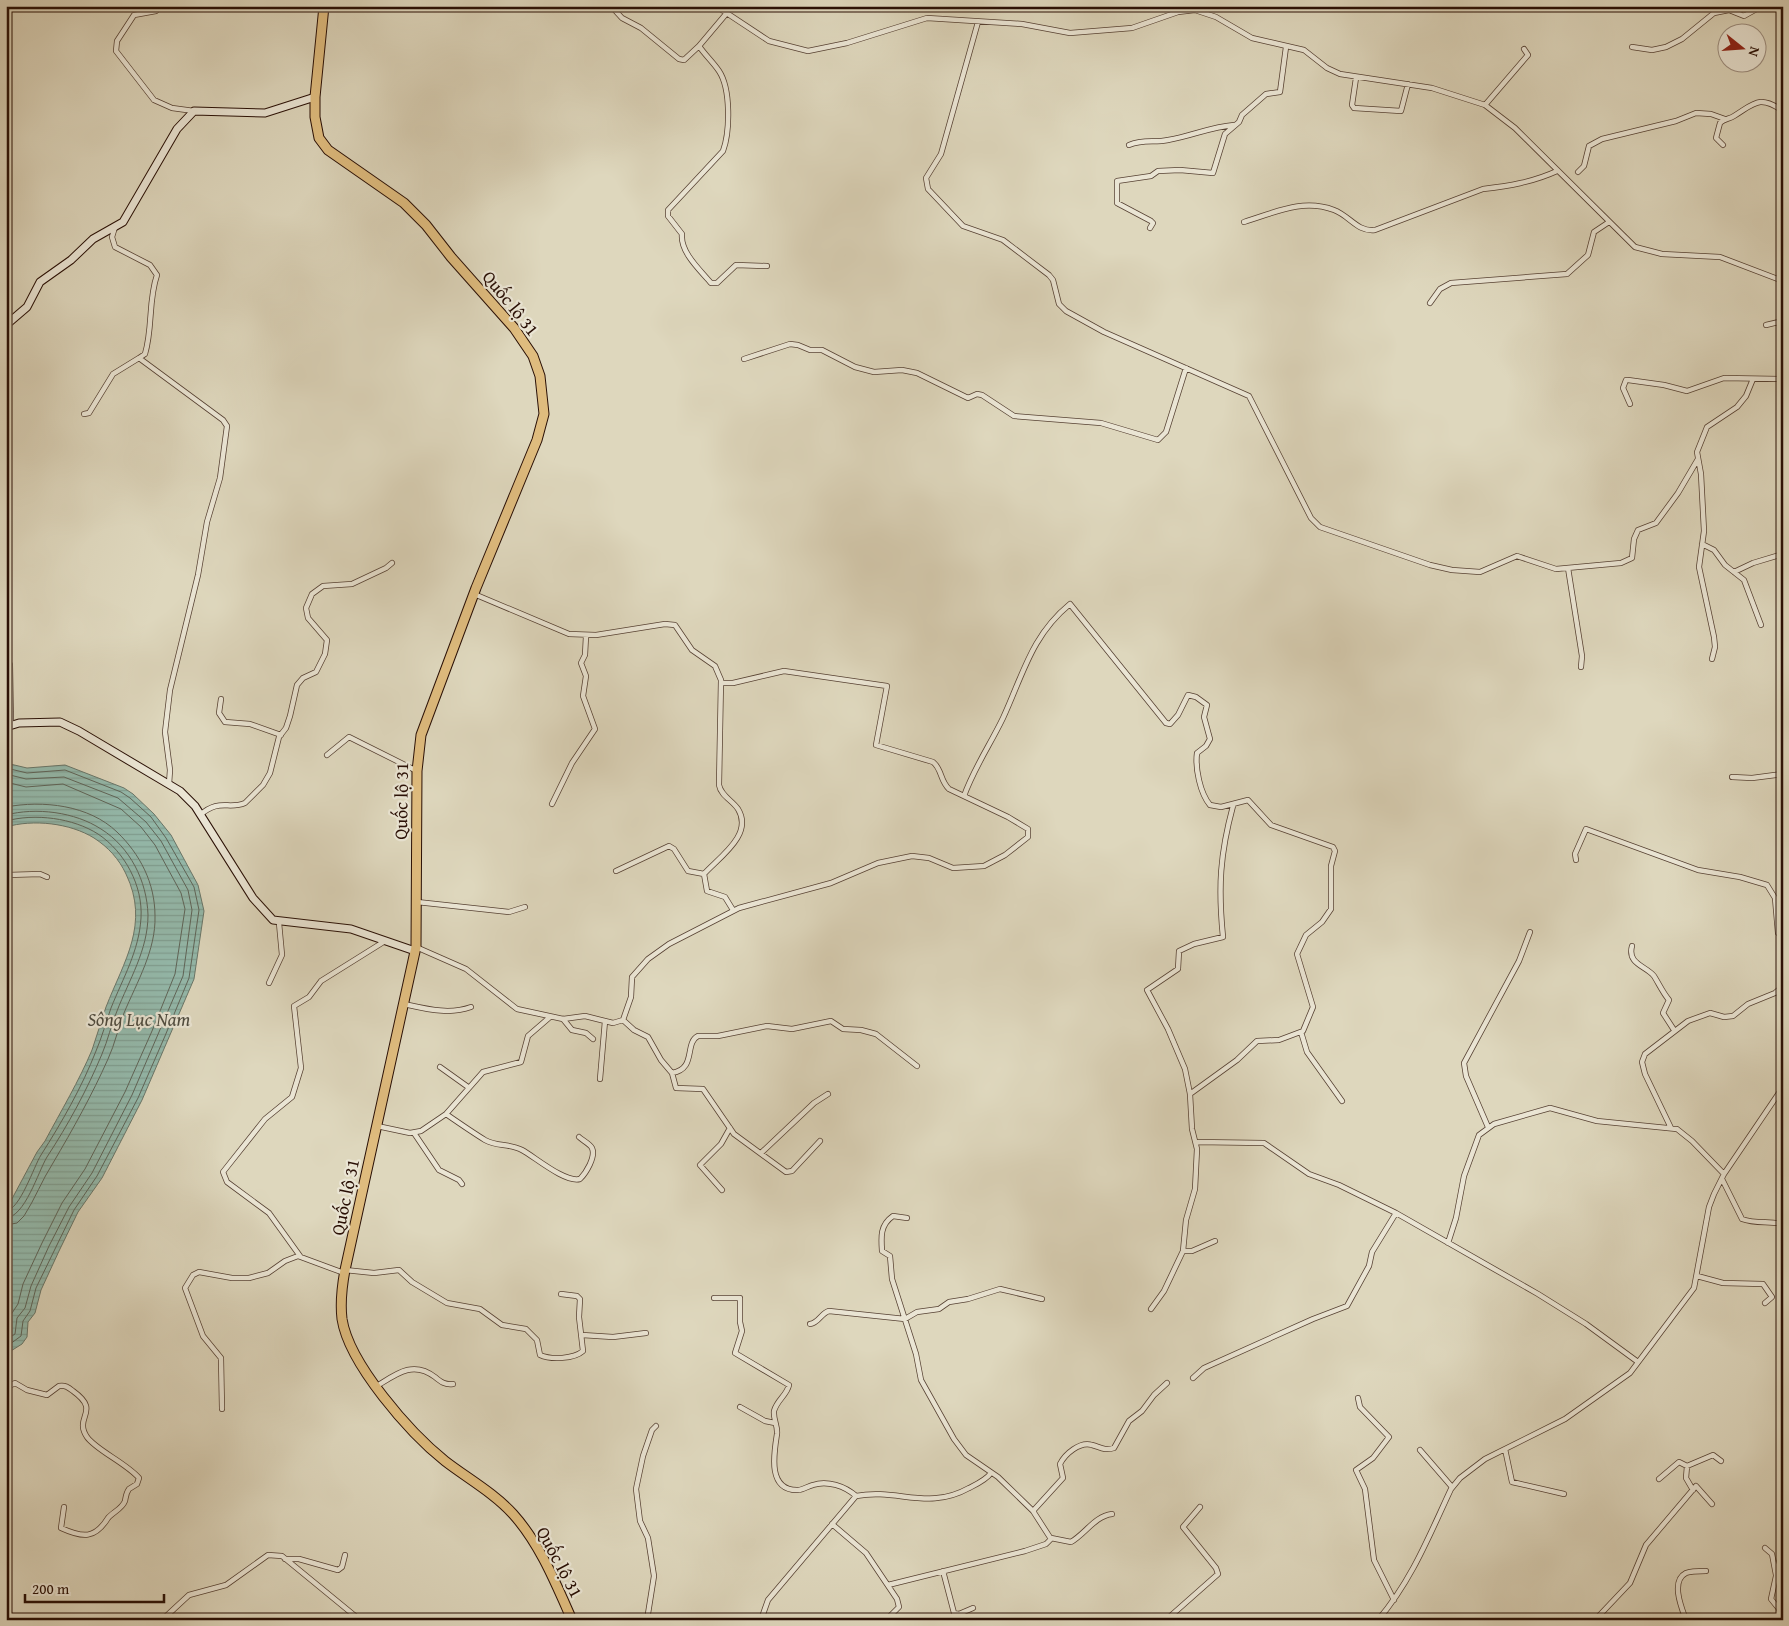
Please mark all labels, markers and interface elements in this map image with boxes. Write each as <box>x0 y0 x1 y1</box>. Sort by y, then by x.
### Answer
north arrow <box>1716 22 1766 72</box>
text: N <box>1743 44 1765 60</box>
street label: Quốc lộ 31 <box>476 264 546 342</box>
street label: Quốc lộ 31 <box>387 762 415 840</box>
water label: Sông Lục Nam <box>88 1005 190 1033</box>
street label: Quốc lộ 31 <box>324 1156 366 1238</box>
street label: Quốc lộ 31 <box>530 1522 590 1602</box>
scale bar <box>25 1571 164 1603</box>
text: 200 m <box>32 1578 70 1599</box>

